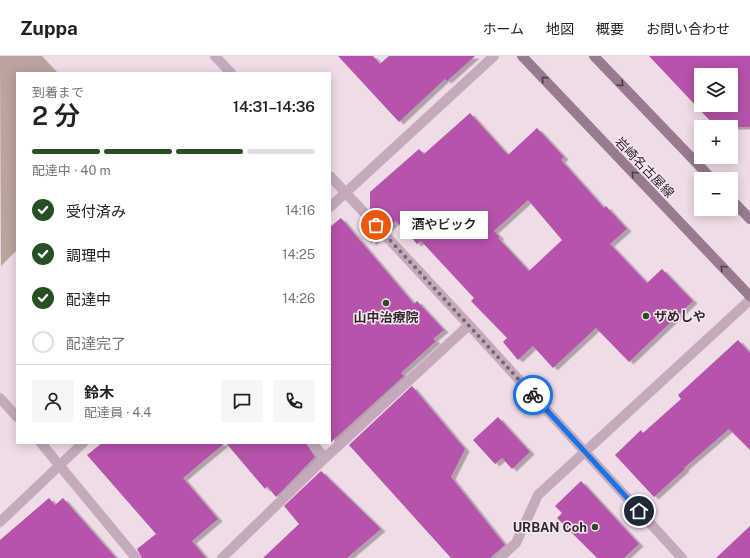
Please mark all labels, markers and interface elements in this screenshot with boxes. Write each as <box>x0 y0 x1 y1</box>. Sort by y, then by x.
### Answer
text: Zuppa <box>20 17 78 39</box>
text: ホーム <box>482 21 524 37</box>
text: 地図 <box>546 21 574 37</box>
text: 概要 <box>596 21 624 37</box>
text: お問い合わせ <box>646 21 730 37</box>
map controls <box>694 68 738 216</box>
button: layers <box>694 68 738 112</box>
one-way arrow <box>541 76 549 84</box>
one-way arrow <box>616 79 623 87</box>
text: 到着まで <box>32 85 84 100</box>
text: 14:31–14:36 <box>233 98 315 115</box>
text: 2 分 <box>32 100 80 131</box>
button: + <box>694 120 738 164</box>
street label: 岩崎名古屋線 <box>612 134 677 201</box>
text: 配達中 · 40 m <box>32 163 111 178</box>
one-way arrow <box>631 171 638 179</box>
button: − <box>694 172 738 216</box>
icon: check <box>32 199 54 221</box>
text: 受付済み <box>66 203 126 220</box>
text: 14:16 <box>285 203 315 218</box>
pin <box>359 208 393 242</box>
callout: 酒やビック <box>400 211 488 239</box>
icon: bag <box>365 214 387 236</box>
text: 酒やビック <box>411 217 477 232</box>
icon: check <box>32 243 54 265</box>
text: 調理中 <box>66 247 111 264</box>
text: 14:25 <box>282 247 315 262</box>
one-way arrow <box>720 265 728 273</box>
icon: check <box>32 287 54 309</box>
text: 配達中 <box>66 291 111 308</box>
text: 14:26 <box>283 291 315 306</box>
marker: 山中治療院 <box>381 298 391 308</box>
place label: ザめしや <box>654 309 706 324</box>
place label: 山中治療院 <box>353 310 419 325</box>
marker: ザめしや <box>641 311 651 321</box>
text: 配達完了 <box>66 335 126 352</box>
courier <box>513 375 553 415</box>
button: person <box>32 380 74 422</box>
button: chat <box>221 380 263 422</box>
button: phone <box>273 380 315 422</box>
text: 鈴木 <box>84 384 114 401</box>
icon: bike <box>522 384 544 406</box>
text: 配達員 · 4.4 <box>84 405 151 420</box>
pin <box>622 494 656 528</box>
icon: home <box>628 500 650 522</box>
place label: URBAN Coh <box>513 520 587 535</box>
marker: URBAN Coh <box>590 522 600 532</box>

